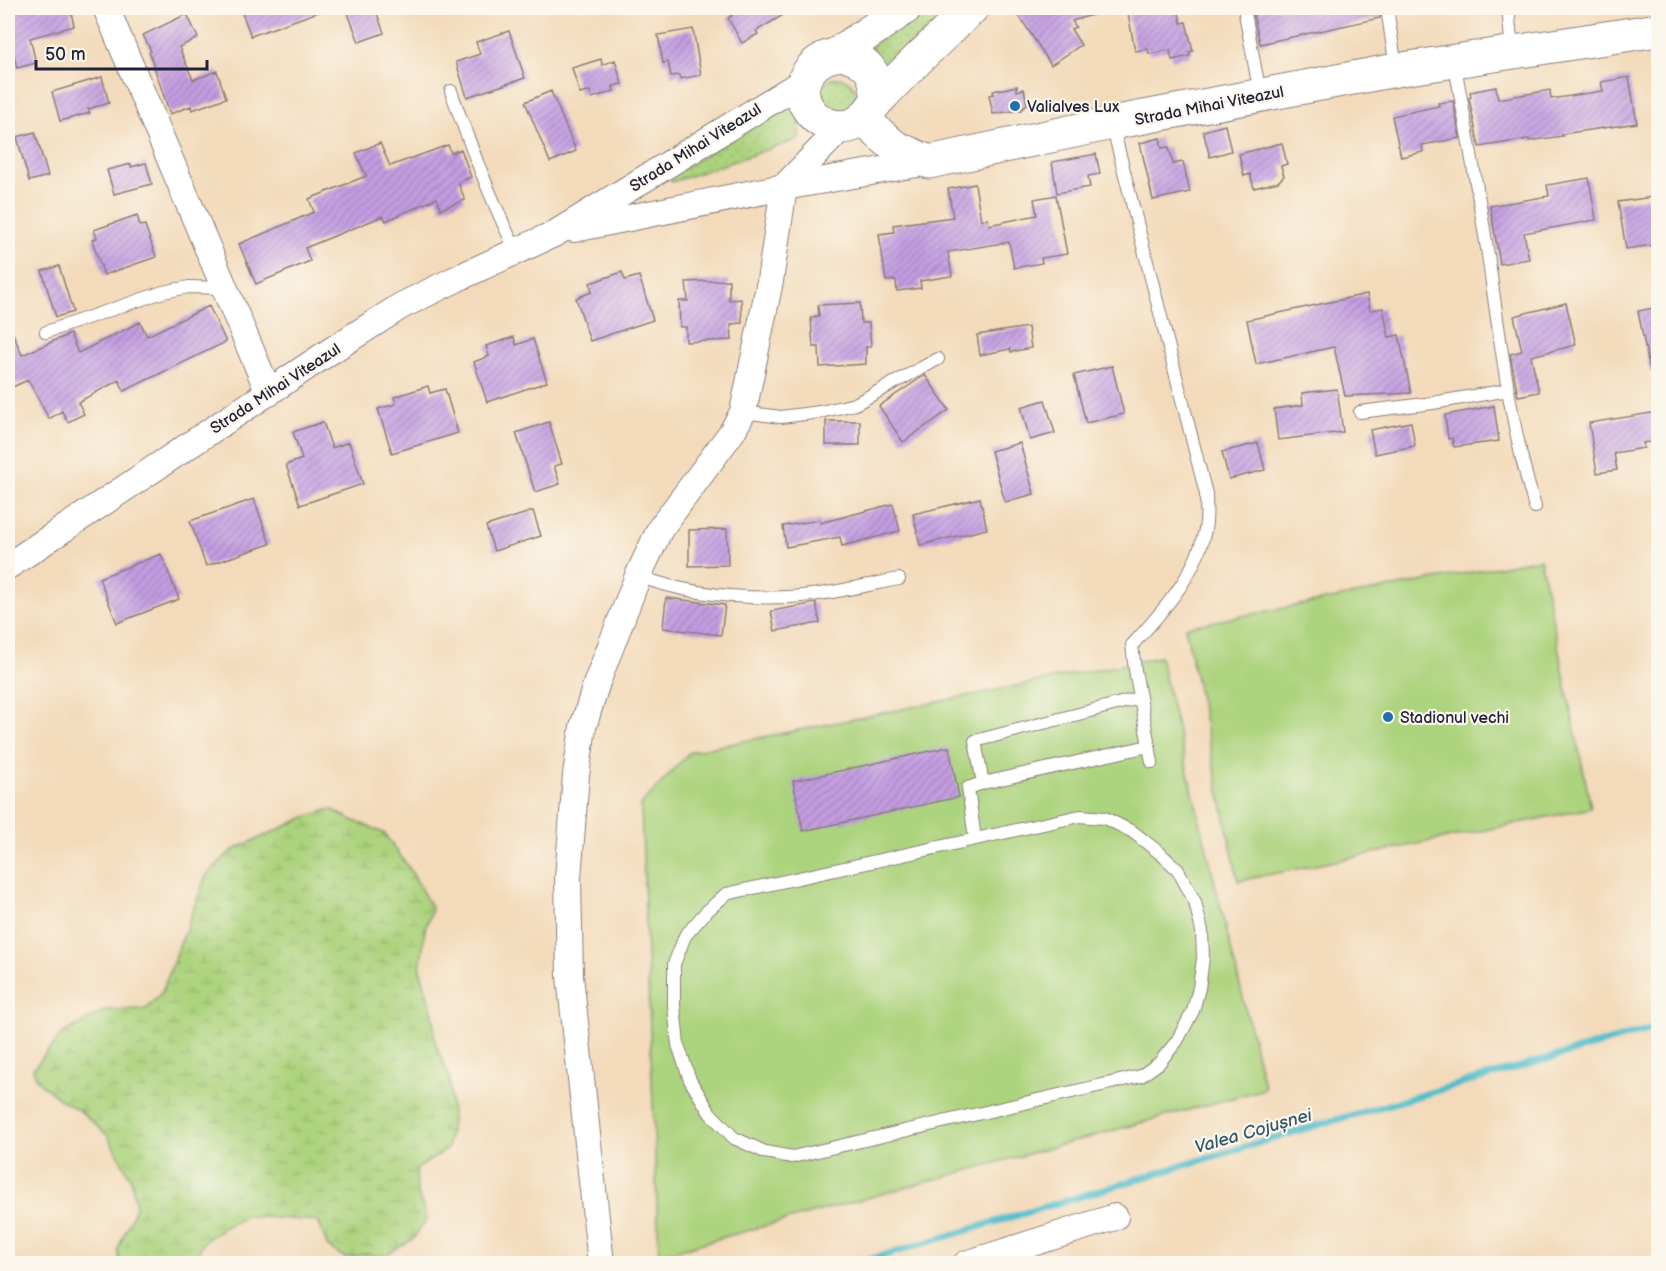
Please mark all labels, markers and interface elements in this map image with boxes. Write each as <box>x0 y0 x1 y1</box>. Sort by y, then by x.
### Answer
scale bar <box>36 33 207 71</box>
text: 50 m <box>45 44 86 65</box>
street label: Strada Mihai Viteazul <box>1133 83 1285 130</box>
place label: Valialves Lux <box>1027 98 1120 117</box>
marker: Valialves Lux <box>1008 99 1022 113</box>
street label: Strada Mihai Viteazul <box>627 100 765 196</box>
street label: Strada Mihai Viteazul <box>207 340 344 438</box>
place label: Stadionul vechi <box>1400 709 1509 728</box>
marker: Stadionul vechi <box>1381 710 1395 724</box>
water label: Valea Cojușnei <box>1192 1104 1315 1158</box>

